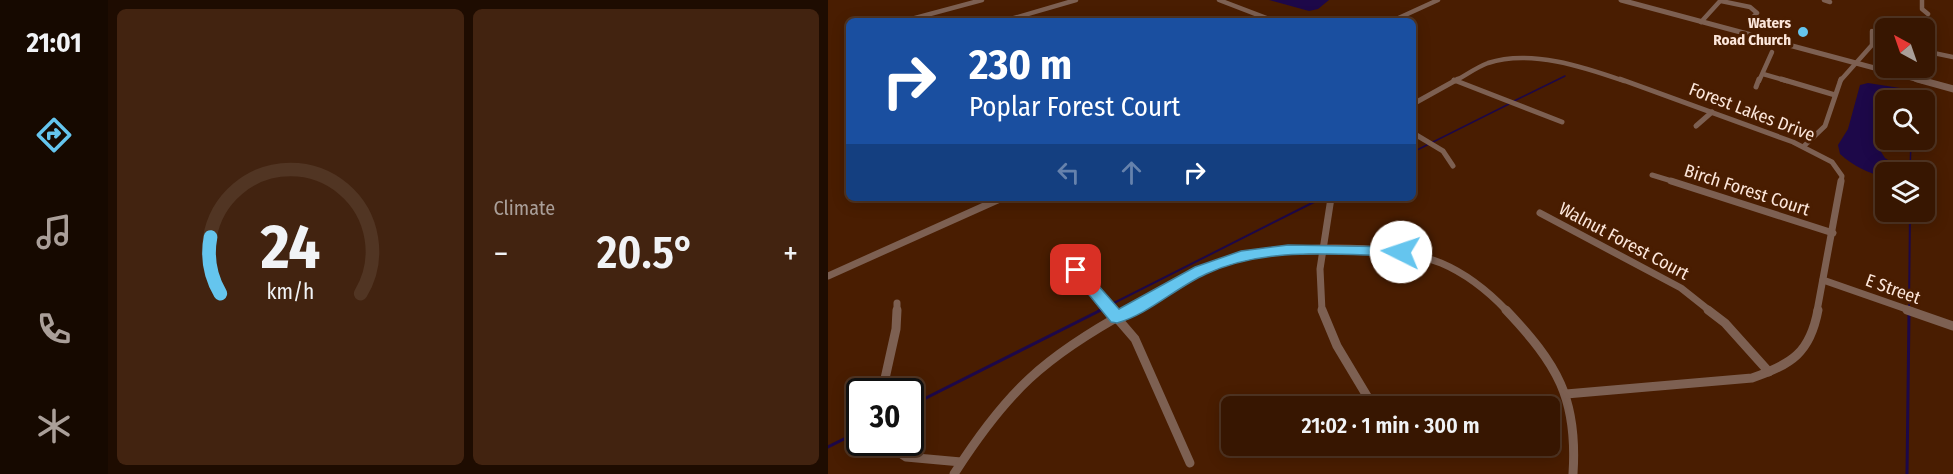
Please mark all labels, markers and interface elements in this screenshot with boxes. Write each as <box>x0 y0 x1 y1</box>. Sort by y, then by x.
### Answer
place label: Waters Road Church <box>1713 14 1791 49</box>
north arrow <box>1875 18 1935 78</box>
map controls <box>1875 18 1935 222</box>
marker: Waters Road Church <box>1796 25 1810 39</box>
text: 21:01 <box>26 27 82 59</box>
text: 230 m <box>969 40 1072 90</box>
icon: right <box>870 42 948 120</box>
street label: Forest Lakes Drive <box>1686 78 1818 146</box>
button: search <box>1875 90 1935 150</box>
text: Poplar Forest Court <box>969 91 1180 123</box>
icon: directions <box>33 114 75 156</box>
icon: left <box>1052 156 1085 189</box>
icon: ahead <box>1115 156 1148 189</box>
icon: right <box>1178 156 1211 189</box>
street label: Birch Forest Court <box>1681 159 1813 221</box>
button: layers <box>1875 162 1935 222</box>
text: Climate <box>494 196 555 220</box>
street label: Walnut Forest Court <box>1555 197 1693 285</box>
text: 24 <box>259 210 320 285</box>
icon: music <box>33 211 75 253</box>
position arrow <box>1369 220 1433 284</box>
text: 20.5° <box>597 226 695 280</box>
text: − <box>494 234 508 274</box>
text: + <box>783 234 798 274</box>
pin <box>1050 244 1101 295</box>
icon: arrive <box>1059 253 1092 286</box>
street label: E Street <box>1862 269 1924 309</box>
text: km/h <box>266 279 314 305</box>
icon: phone <box>33 308 75 350</box>
speed limit sign: 30 <box>846 378 924 456</box>
icon: climate <box>33 405 75 447</box>
text: 21:02 · 1 min · 300 m <box>1302 412 1479 439</box>

